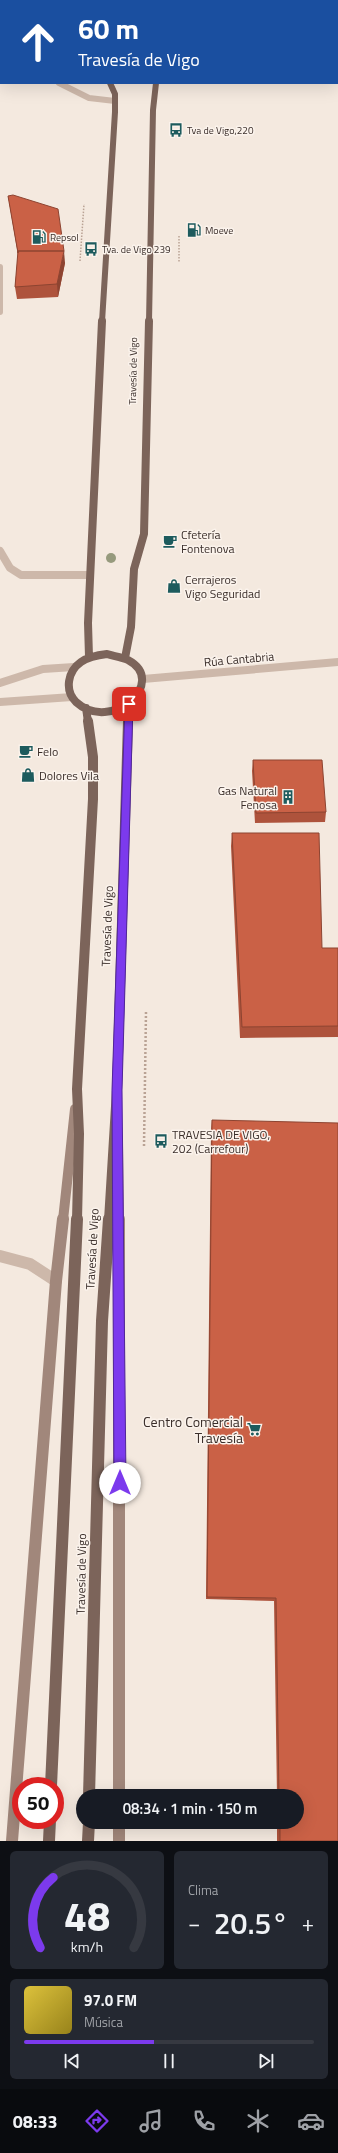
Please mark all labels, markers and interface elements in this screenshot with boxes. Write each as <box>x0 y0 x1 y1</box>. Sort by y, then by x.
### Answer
text: 60 m <box>78 7 139 50</box>
icon: ahead <box>12 16 64 68</box>
text: Travesía de Vigo <box>78 46 200 73</box>
bus stop icon: Tva de Vigo,220 <box>168 122 184 138</box>
place label: Tva de Vigo,220 <box>187 123 254 138</box>
fuel station icon: Moeve <box>186 222 202 238</box>
place label: Moeve <box>205 223 233 238</box>
fuel station icon: Repsol <box>31 229 47 245</box>
place label: Repsol <box>50 230 79 245</box>
bus stop icon: Tva. de Vigo 239 <box>83 241 99 257</box>
place label: Tva. de Vigo 239 <box>102 242 171 257</box>
street label: Travesía de Vigo <box>125 337 141 405</box>
place label: Cfetería Fontenova <box>181 525 234 558</box>
cafe icon: Cfetería Fontenova <box>162 533 178 549</box>
place label: Cerrajeros Vigo Seguridad <box>185 570 260 603</box>
shop icon: Cerrajeros Vigo Seguridad <box>166 578 182 594</box>
street label: Rúa Cantabria <box>203 646 275 672</box>
pin <box>112 687 146 721</box>
icon: arrive <box>118 693 140 715</box>
place label: Felo <box>37 742 58 761</box>
cafe icon: Felo <box>18 743 34 759</box>
place label: Dolores Vila <box>39 766 99 785</box>
shop icon: Dolores Vila <box>20 767 36 783</box>
place label: Gas Natural Fenosa <box>218 781 277 814</box>
building icon: Gas Natural Fenosa <box>280 789 296 805</box>
street label: Travesía de Vigo <box>96 885 118 967</box>
place label: TRAVESIA DE VIGO, 202 (Carrefour) <box>172 1125 270 1158</box>
bus stop icon: TRAVESIA DE VIGO, 202 (Carrefour) <box>153 1133 169 1149</box>
street label: Travesía de Vigo <box>80 1208 104 1290</box>
place label: Centro Comercial Travesía <box>143 1411 243 1448</box>
supermarket icon: Centro Comercial Travesía <box>246 1421 262 1437</box>
position arrow <box>99 1462 141 1504</box>
street label: Travesía de Vigo <box>71 1533 91 1615</box>
speed limit sign: 50 <box>12 1777 64 1829</box>
text: 08:34 · 1 min · 150 m <box>123 1797 257 1820</box>
text: Clima <box>188 1880 218 1900</box>
text: 48 <box>64 1884 110 1947</box>
text: 20.5° <box>214 1900 288 1946</box>
text: − <box>188 1906 200 1940</box>
text: + <box>302 1906 314 1940</box>
text: km/h <box>71 1936 103 1958</box>
text: 97.0 FM <box>84 1989 137 2012</box>
text: Música <box>84 2012 123 2032</box>
icon: previous <box>61 2050 83 2072</box>
icon: pause <box>158 2050 180 2072</box>
icon: next <box>255 2050 277 2072</box>
icon: directions <box>83 2107 111 2135</box>
icon: music <box>137 2107 165 2135</box>
icon: phone <box>190 2107 218 2135</box>
icon: climate <box>244 2107 272 2135</box>
icon: car <box>297 2107 325 2135</box>
text: 08:33 <box>13 2108 58 2135</box>

